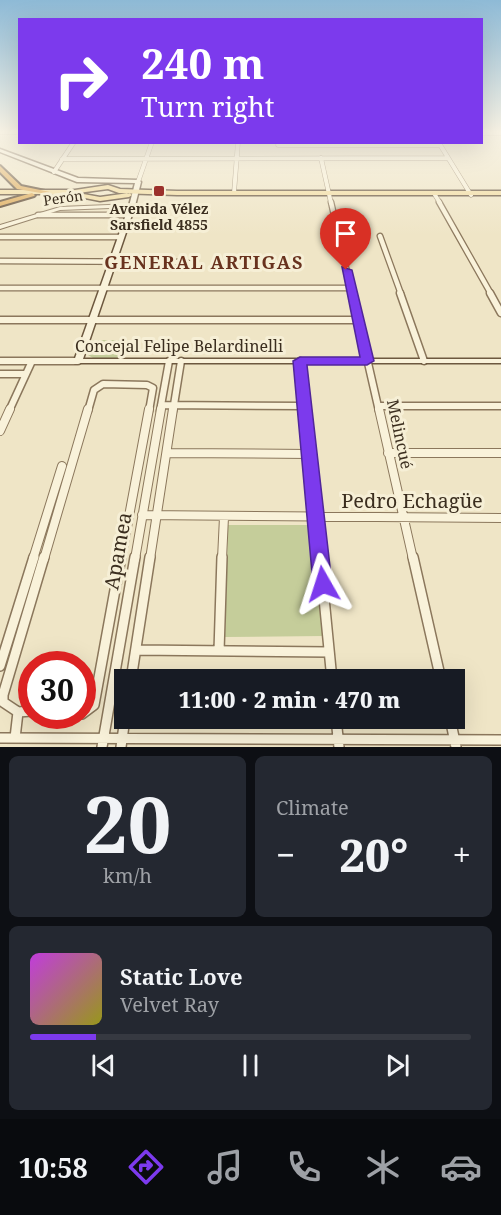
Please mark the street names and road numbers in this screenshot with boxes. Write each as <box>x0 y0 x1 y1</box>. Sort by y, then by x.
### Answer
street label: Perón <box>42 185 84 210</box>
street label: Concejal Felipe Belardinelli <box>75 335 283 357</box>
street label: Melincué <box>382 397 418 471</box>
street label: Pedro Echagüe <box>341 487 483 514</box>
street label: Apamea <box>97 510 138 592</box>

